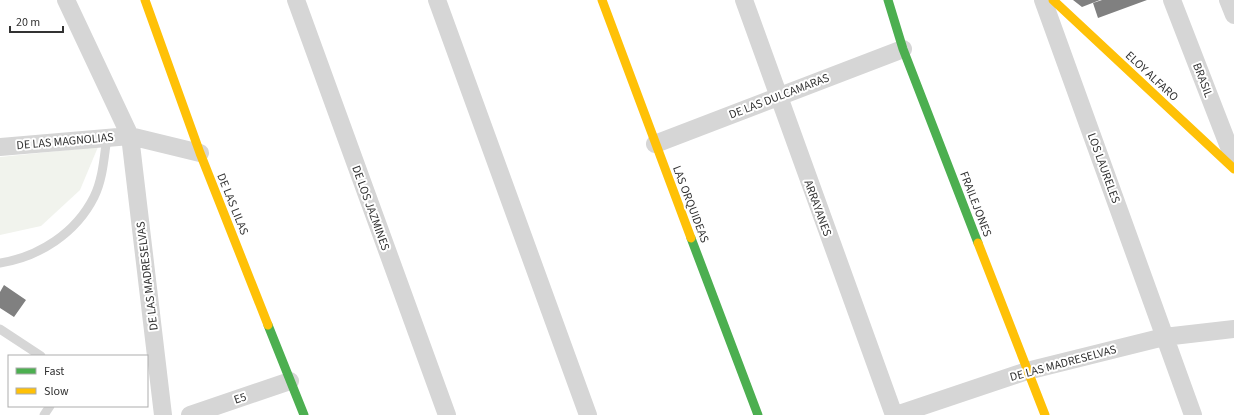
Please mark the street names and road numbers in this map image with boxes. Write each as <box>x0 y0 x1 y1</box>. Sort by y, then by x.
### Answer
street label: ELOY ALFARO <box>1121 47 1182 105</box>
street label: BRASIL <box>1188 60 1217 100</box>
street label: DE LAS DULCAMARAS <box>727 69 832 123</box>
street label: DE LAS MAGNOLIAS <box>16 129 114 154</box>
street label: LOS LAURELES <box>1083 131 1124 206</box>
street label: DE LOS JAZMINES <box>347 163 394 253</box>
street label: LAS ORQUIDEAS <box>668 163 713 245</box>
street label: FRAILEJONES <box>955 169 996 239</box>
street label: DE LAS LILAS <box>212 171 253 238</box>
street label: ARRAYANES <box>799 178 836 239</box>
street label: DE LAS MADRESELVAS <box>132 220 163 331</box>
street label: DE LAS MADRESELVAS <box>1008 341 1118 386</box>
street label: E5 <box>232 388 249 409</box>

